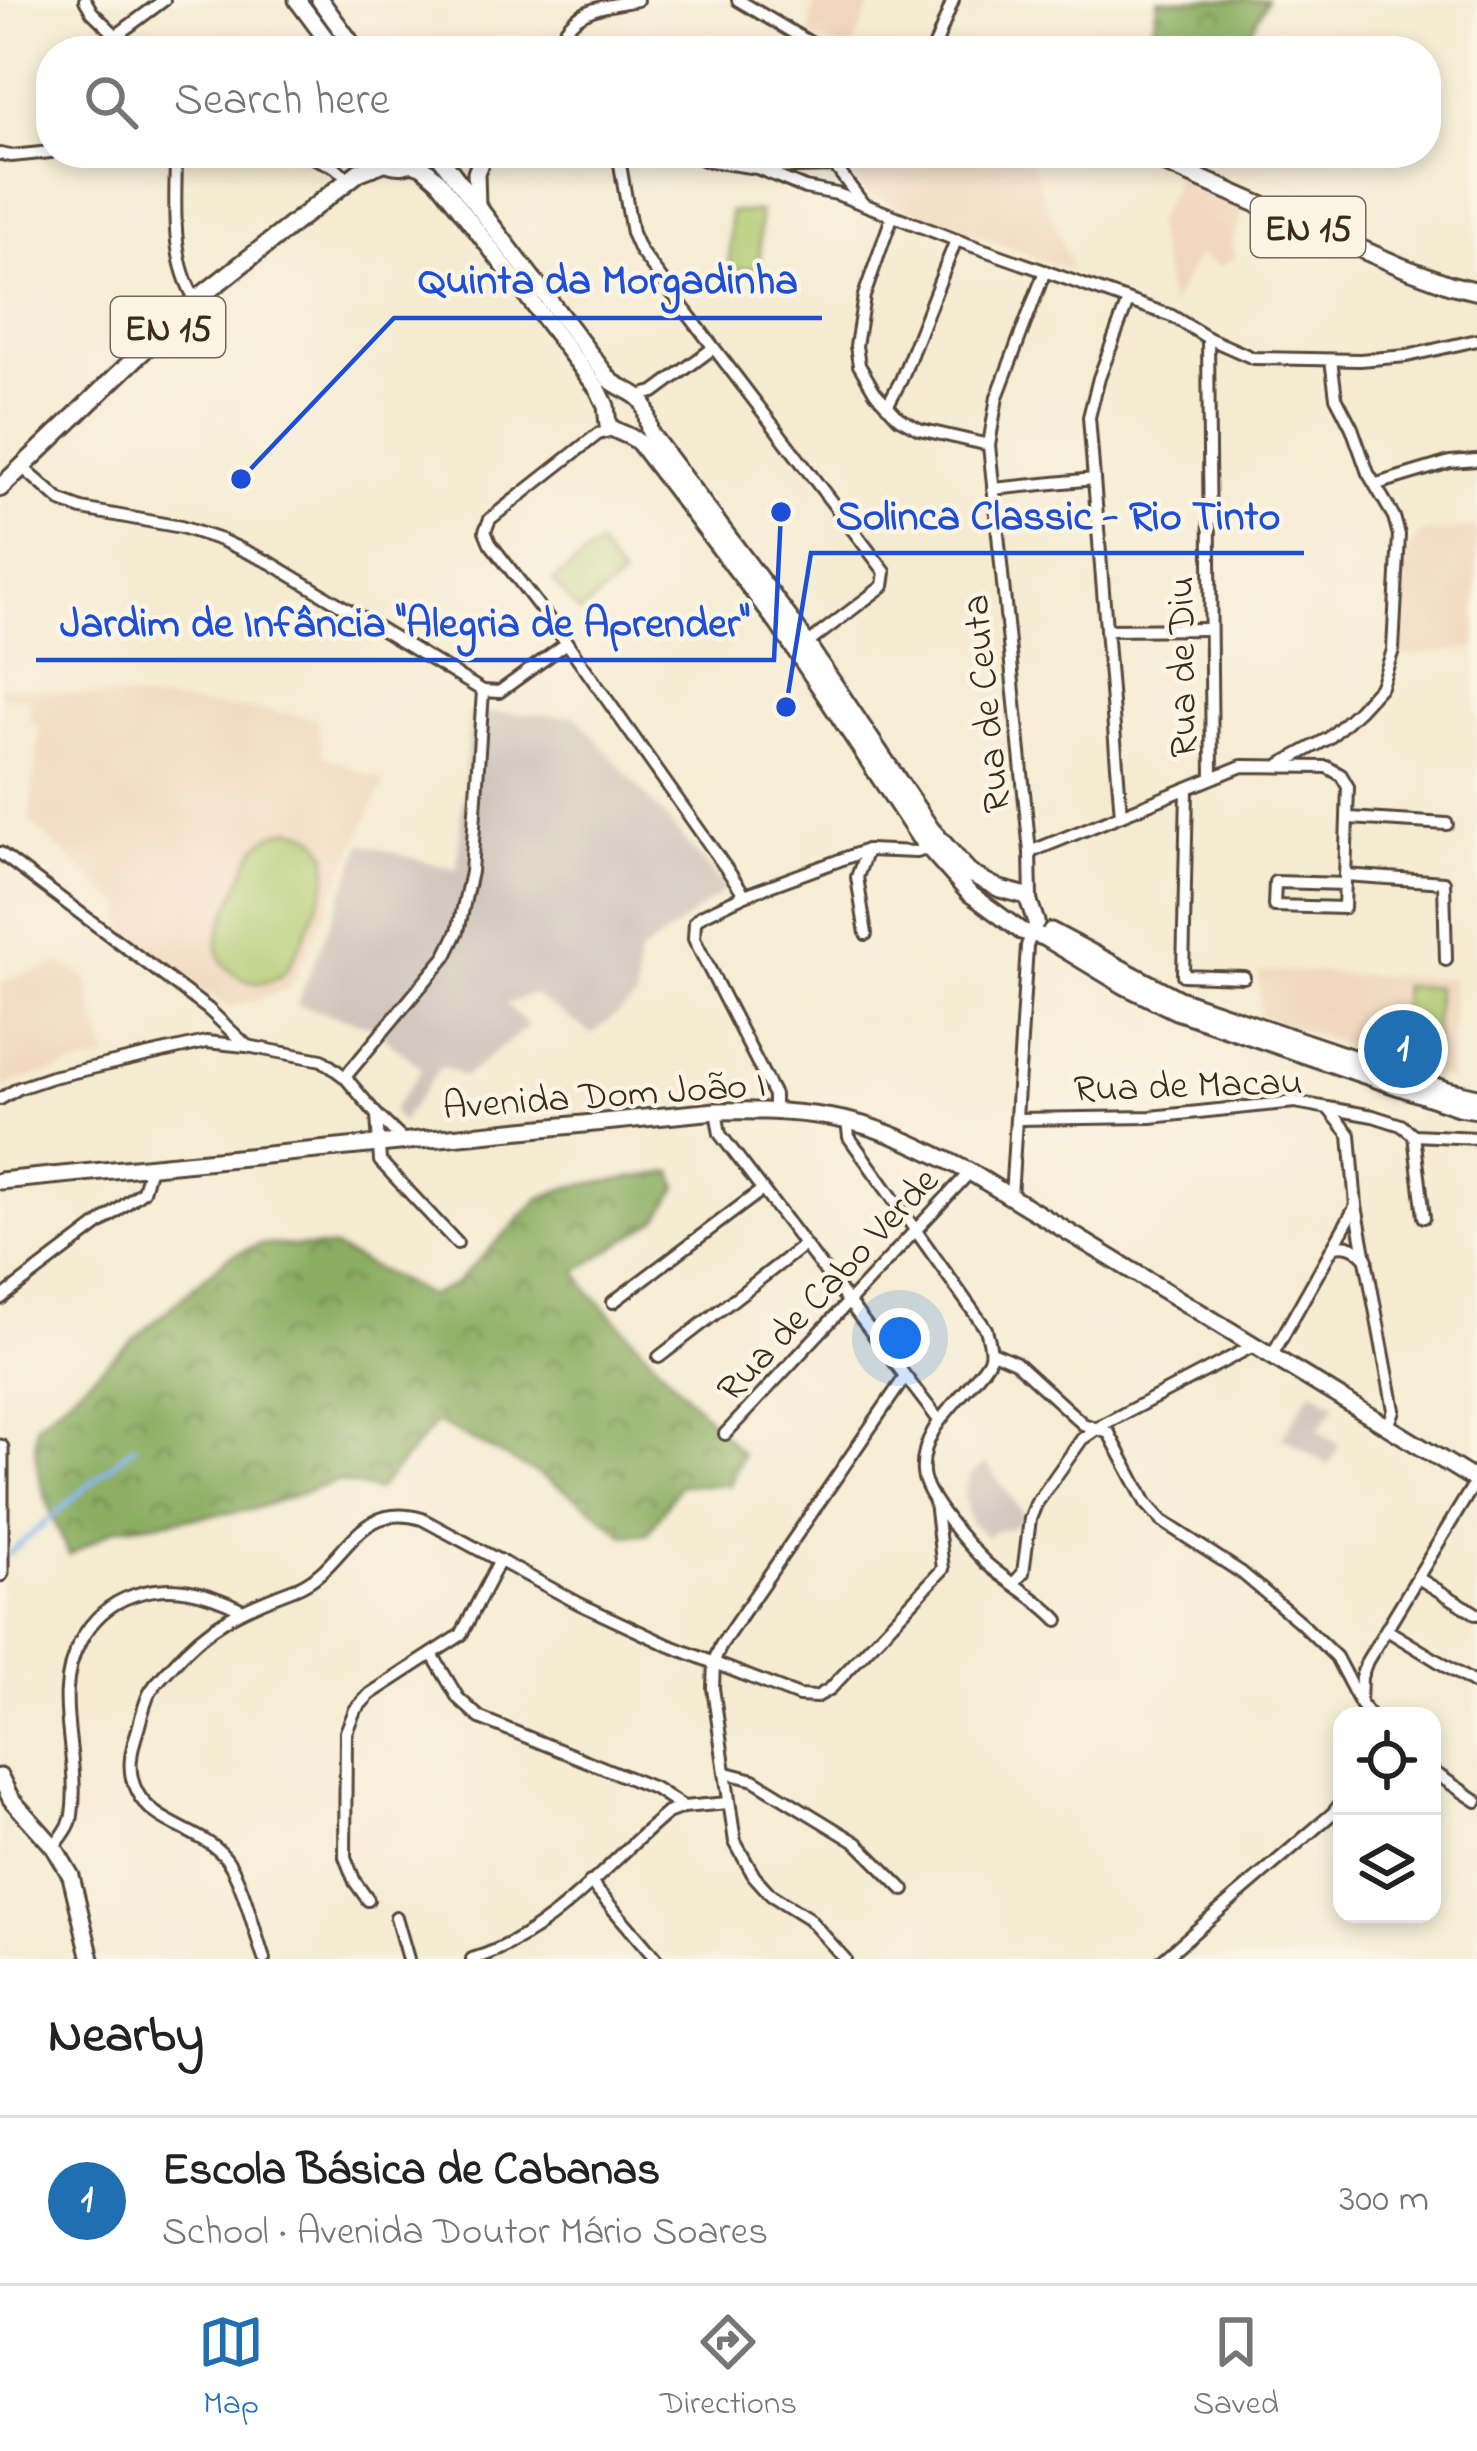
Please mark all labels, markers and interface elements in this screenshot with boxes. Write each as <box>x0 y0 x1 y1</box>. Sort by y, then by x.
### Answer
search box <box>36 36 1441 168</box>
icon: search <box>78 69 144 135</box>
text: Search here <box>174 69 390 135</box>
road number: EN 15 <box>1251 197 1365 257</box>
callout: Quinta da Morgadinha <box>394 240 822 318</box>
text: Quinta da Morgadinha <box>418 252 798 314</box>
road number: EN 15 <box>111 297 225 357</box>
callout: Solinca Classic - Rio Tinto <box>811 475 1304 553</box>
text: Solinca Classic - Rio Tinto <box>836 488 1280 549</box>
street label: Rua de Diu <box>1154 576 1215 758</box>
callout: Jardim de Infância "Alegria de Aprender" <box>36 582 774 660</box>
street label: Rua de Ceuta <box>949 592 1028 815</box>
text: Jardim de Infância "Alegria de Aprender" <box>60 595 750 657</box>
pin: 1 <box>1364 1004 1442 1094</box>
street label: Rua de Macau <box>1073 1055 1304 1120</box>
street label: Avenida Dom João I <box>441 1058 768 1137</box>
street label: Rua de Cabo Verde <box>705 1155 954 1417</box>
your location <box>870 1308 930 1368</box>
map controls <box>1333 1707 1441 1923</box>
button: locate <box>1333 1707 1441 1815</box>
button: layers <box>1333 1815 1441 1923</box>
text: Nearby <box>48 2000 204 2075</box>
text: Escola Básica de Cabanas <box>162 2139 660 2205</box>
text: 1 <box>81 2172 93 2229</box>
text: 300 m <box>1339 2172 1429 2229</box>
text: School · Avenida Doutor Mário Soares <box>162 2205 768 2262</box>
tab: Map <box>198 2309 264 2429</box>
tab: Directions <box>660 2309 797 2429</box>
tab: Saved <box>1193 2309 1279 2429</box>

